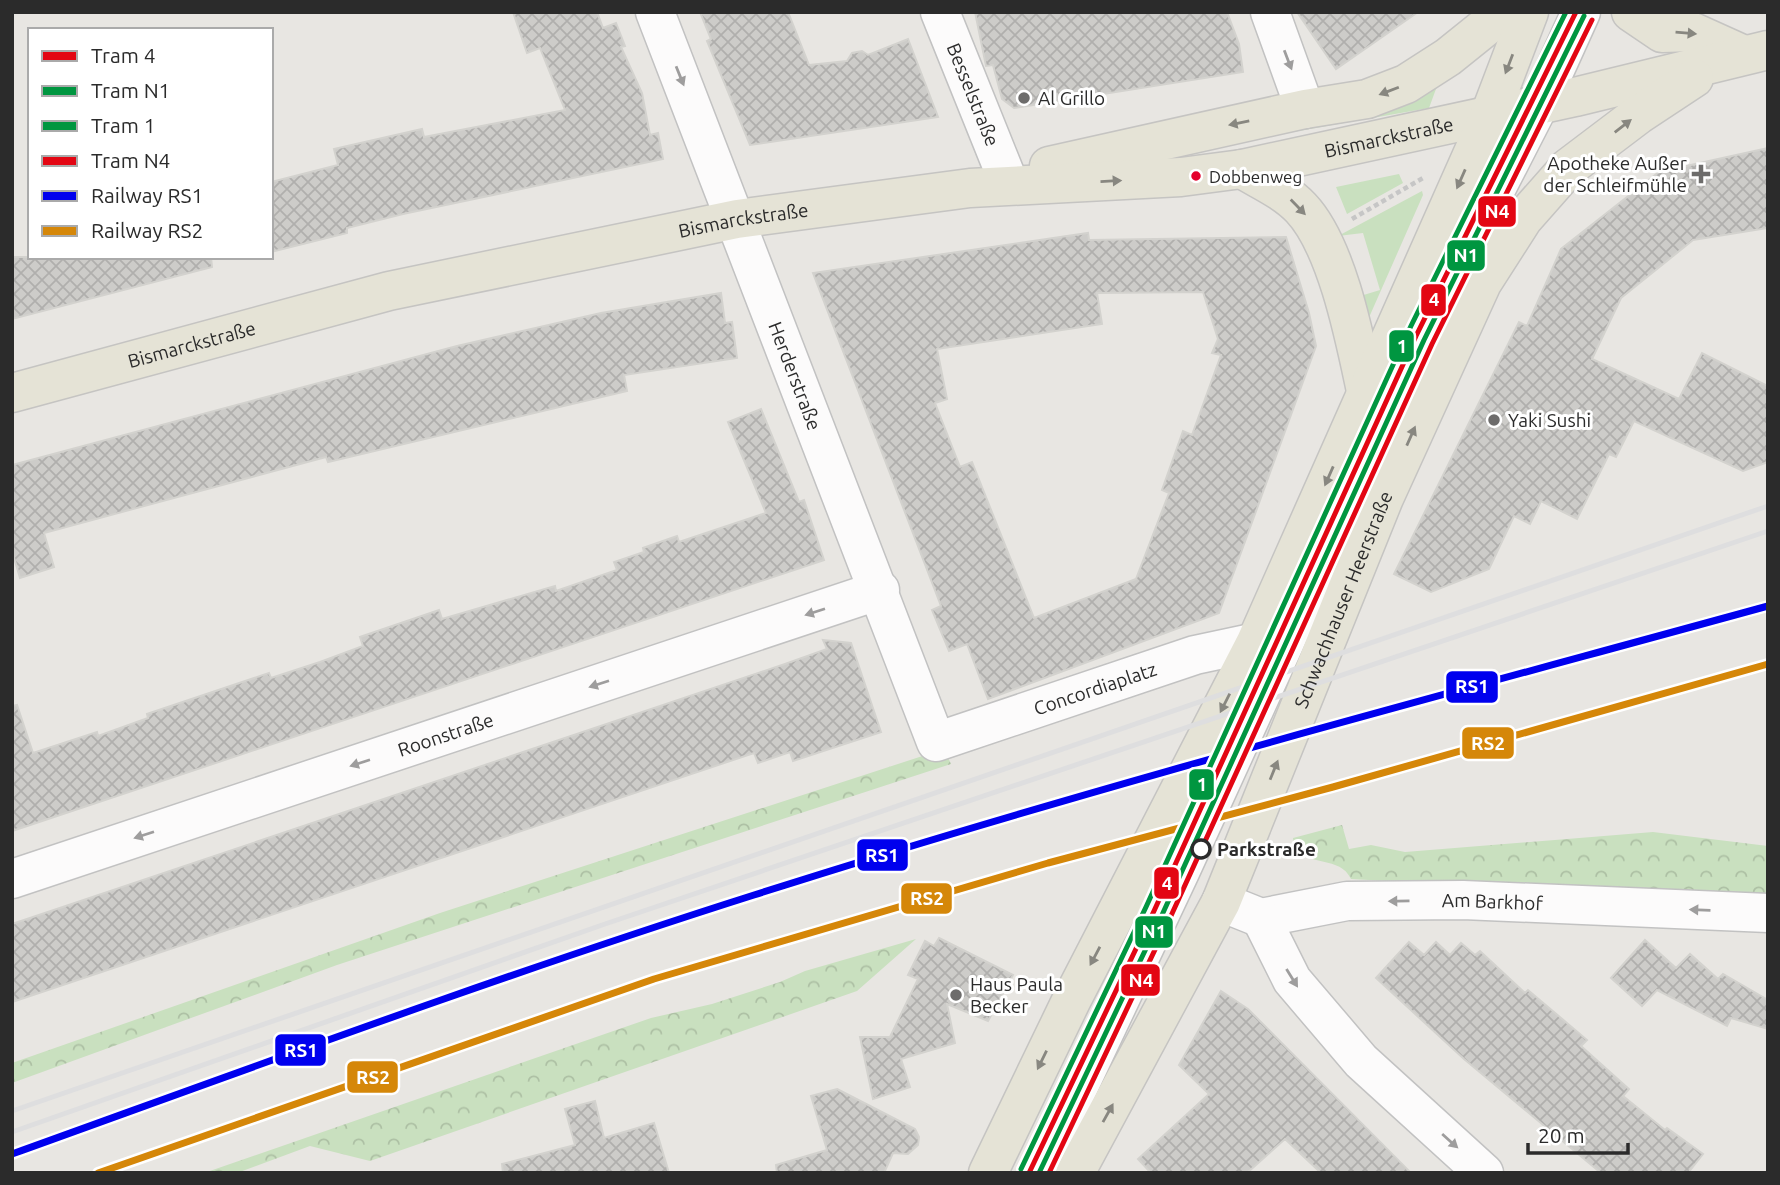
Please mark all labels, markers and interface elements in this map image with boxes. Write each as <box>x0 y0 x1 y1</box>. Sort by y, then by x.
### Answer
legend <box>28 28 273 259</box>
one-way arrow <box>1676 28 1698 39</box>
street label: Besselstraße <box>943 40 1004 149</box>
text: Tram 4 <box>91 43 155 67</box>
one-way arrow <box>1283 50 1294 71</box>
one-way arrow <box>1504 54 1515 75</box>
one-way arrow <box>674 65 685 86</box>
text: Tram N1 <box>91 78 170 102</box>
one-way arrow <box>1379 85 1400 96</box>
place label: Al Grillo <box>1038 87 1105 109</box>
marker: Al Grillo <box>1016 90 1032 106</box>
text: Tram 1 <box>91 113 155 137</box>
street label: Bismarckstraße <box>1322 113 1455 162</box>
one-way arrow <box>1228 118 1250 129</box>
one-way arrow <box>1614 120 1632 134</box>
text: Tram N4 <box>91 148 170 172</box>
place label: Apotheke Außer der Schleifmühle <box>1543 152 1687 196</box>
marker: Apotheke Außer der Schleifmühle <box>1693 166 1709 182</box>
place label: Dobbenweg <box>1209 167 1302 186</box>
marker: Dobbenweg <box>1189 169 1203 183</box>
one-way arrow <box>1455 169 1467 189</box>
one-way arrow <box>1101 175 1123 186</box>
text: Railway RS1 <box>91 183 203 207</box>
line badge: N4 <box>1477 195 1517 228</box>
one-way arrow <box>1290 198 1306 216</box>
street label: Bismarckstraße <box>676 199 810 242</box>
text: N4 <box>1485 200 1510 222</box>
text: Railway RS2 <box>91 218 203 242</box>
line badge: N1 <box>1446 239 1486 272</box>
text: N1 <box>1454 244 1478 266</box>
line badge: 4 <box>1420 283 1447 317</box>
text: 4 <box>1429 288 1440 310</box>
street label: Bismarckstraße <box>125 317 258 372</box>
street label: Herderstraße <box>764 319 826 433</box>
line badge: 1 <box>1388 329 1415 363</box>
text: 1 <box>1397 335 1407 357</box>
place label: Yaki Sushi <box>1508 409 1591 431</box>
marker: Yaki Sushi <box>1486 412 1502 428</box>
one-way arrow <box>1406 425 1417 446</box>
one-way arrow <box>1323 466 1334 487</box>
street label: Schwachhauser Heerstraße <box>1289 488 1397 711</box>
one-way arrow <box>804 607 825 617</box>
street label: Concordiaplatz <box>1031 658 1160 719</box>
line badge: RS1 <box>1445 670 1499 704</box>
text: RS1 <box>1455 675 1489 697</box>
one-way arrow <box>588 679 609 689</box>
one-way arrow <box>1220 693 1231 713</box>
street label: Roonstraße <box>395 708 496 761</box>
line badge: RS2 <box>1461 726 1515 760</box>
text: RS2 <box>1471 732 1505 754</box>
one-way arrow <box>349 758 370 769</box>
one-way arrow <box>1268 760 1279 781</box>
line badge: 1 <box>1188 768 1215 801</box>
text: 1 <box>1197 773 1207 795</box>
one-way arrow <box>134 830 155 841</box>
line badge: RS1 <box>856 838 909 872</box>
place label: Parkstraße <box>1217 838 1316 860</box>
marker: Parkstraße <box>1191 839 1211 859</box>
text: RS1 <box>865 844 899 866</box>
line badge: 4 <box>1153 866 1180 900</box>
text: 4 <box>1162 872 1173 894</box>
line badge: RS2 <box>900 882 953 915</box>
text: RS2 <box>910 887 944 909</box>
street label: Am Barkhof <box>1442 889 1544 914</box>
one-way arrow <box>1388 895 1410 906</box>
one-way arrow <box>1688 904 1710 915</box>
line badge: N1 <box>1134 915 1174 949</box>
text: N1 <box>1142 920 1166 942</box>
one-way arrow <box>1089 946 1100 966</box>
line badge: N4 <box>1120 963 1161 997</box>
one-way arrow <box>1286 968 1299 988</box>
text: N4 <box>1129 969 1154 991</box>
place label: Haus Paula Becker <box>970 973 1063 1017</box>
marker: Haus Paula Becker <box>948 987 964 1003</box>
line badge: RS1 <box>274 1033 327 1067</box>
text: RS1 <box>284 1039 318 1061</box>
one-way arrow <box>1036 1050 1047 1070</box>
line badge: RS2 <box>346 1060 399 1094</box>
text: RS2 <box>356 1066 390 1088</box>
one-way arrow <box>1102 1103 1114 1123</box>
scale bar <box>1528 1112 1628 1156</box>
text: 20 m <box>1538 1123 1585 1147</box>
one-way arrow <box>1441 1133 1458 1149</box>

